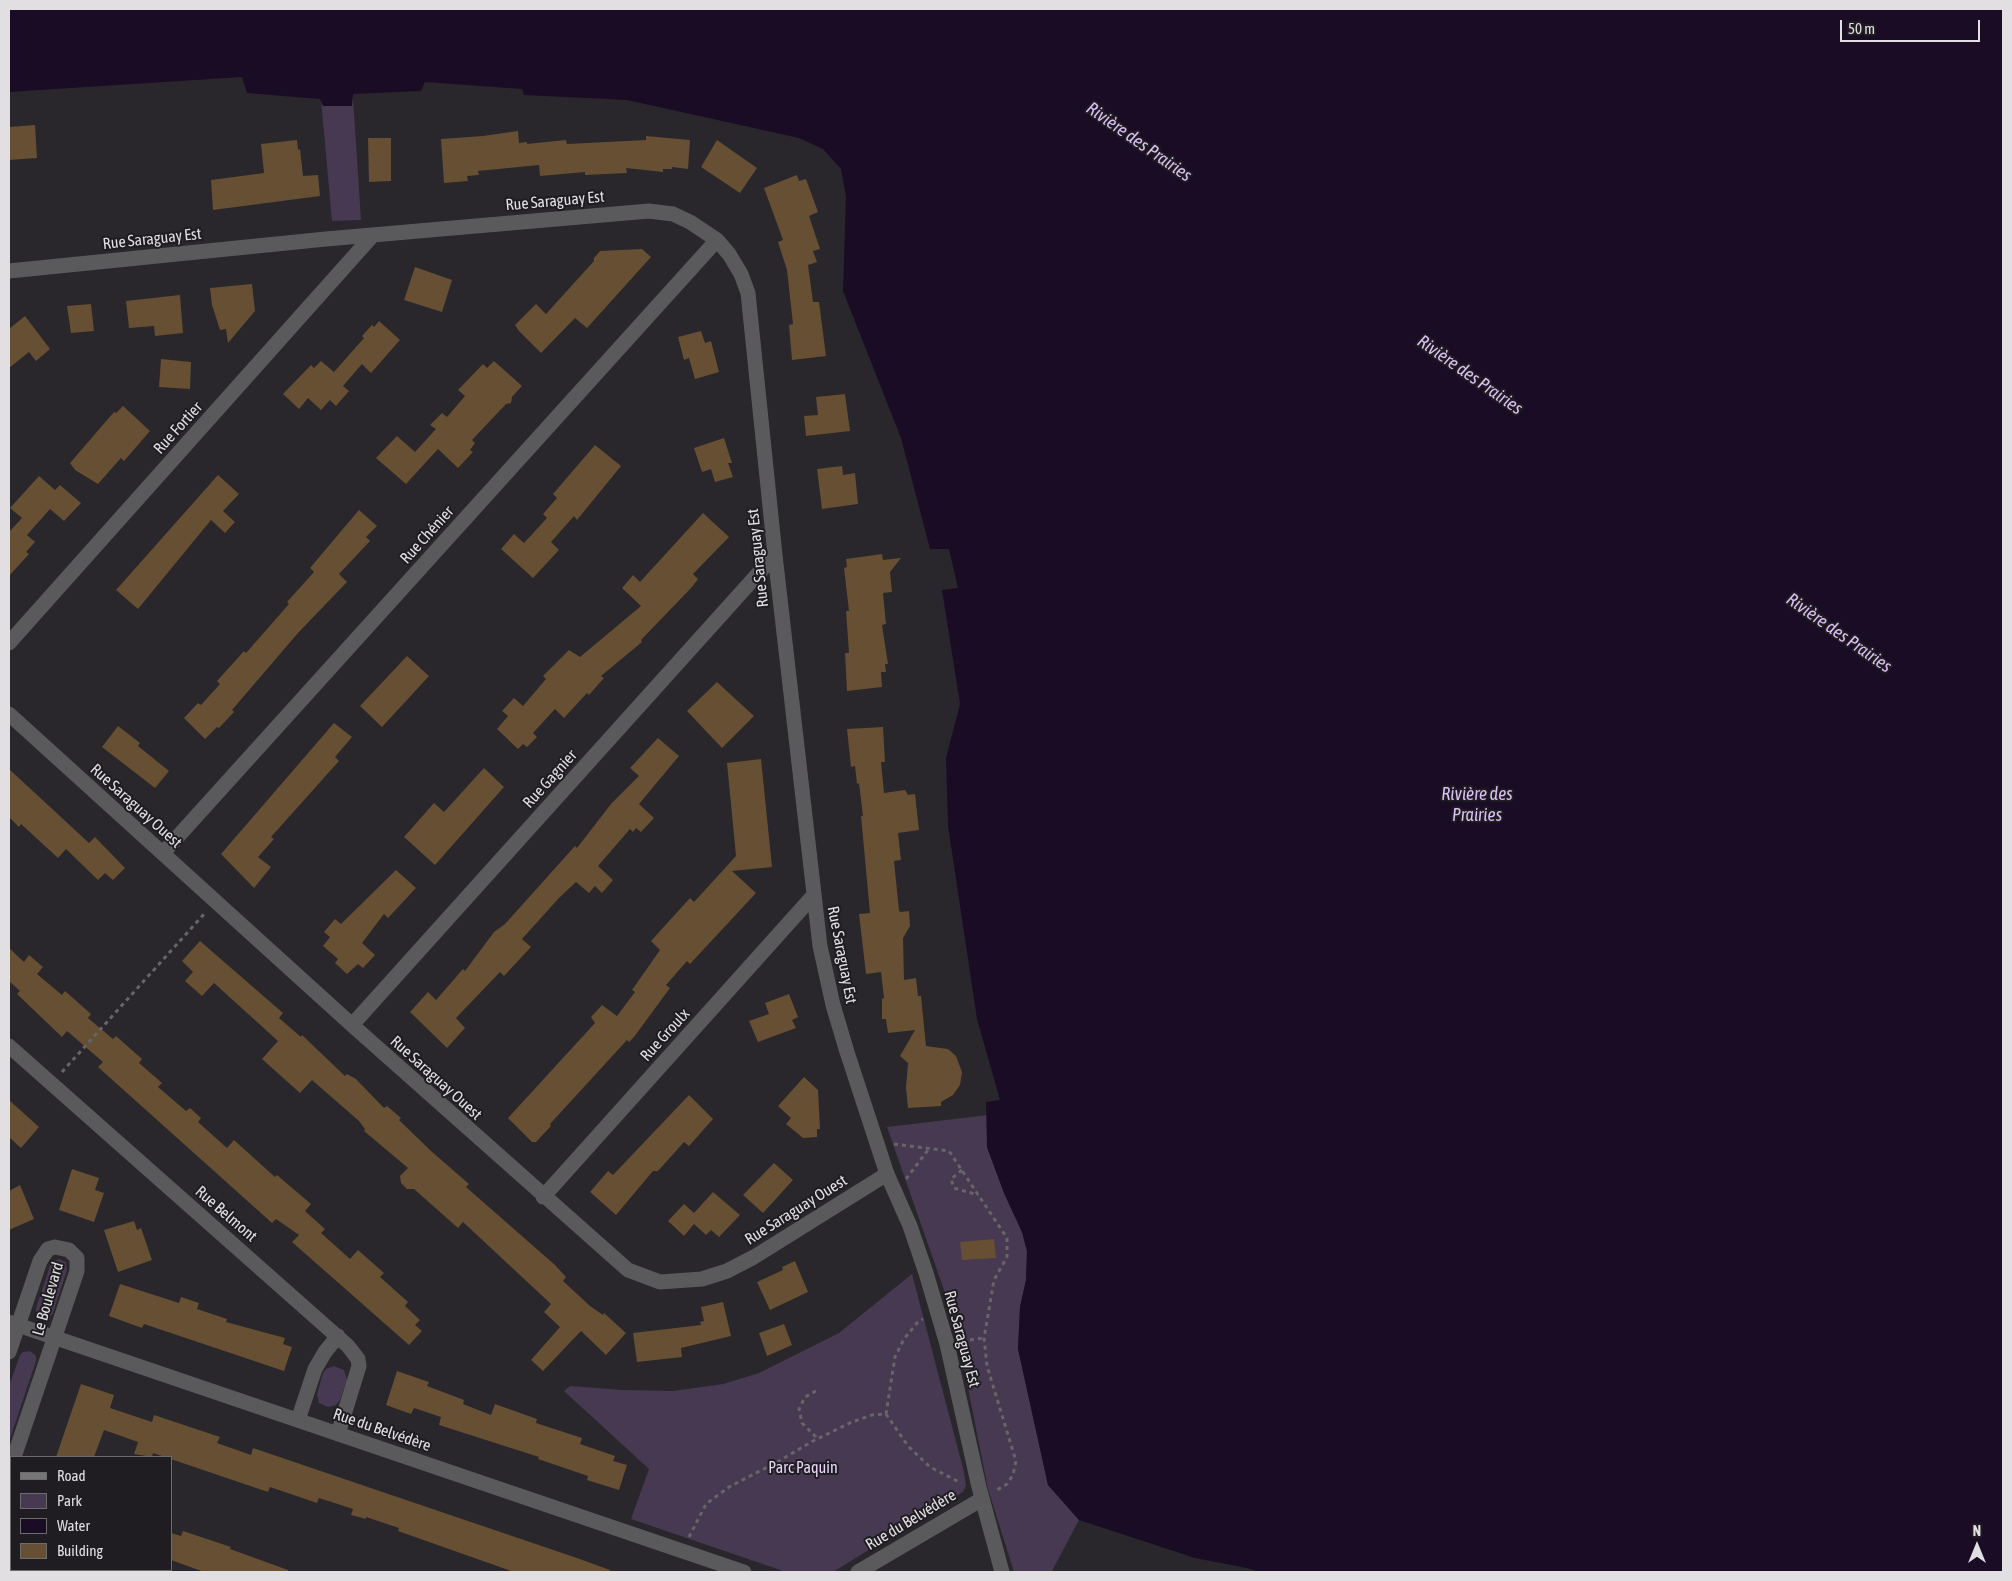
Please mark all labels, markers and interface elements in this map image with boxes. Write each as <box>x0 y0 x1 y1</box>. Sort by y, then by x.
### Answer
scale bar <box>1842 10 1982 42</box>
text: 50 m <box>1848 20 1875 37</box>
water label: Rivière des Prairies <box>1082 98 1196 186</box>
street label: Rue Saraguay Est <box>505 187 605 215</box>
street label: Rue Saraguay Est <box>102 224 202 254</box>
water label: Rivière des Prairies <box>1413 331 1527 419</box>
street label: Rue Fortier <box>150 398 206 458</box>
street label: Rue Chénier <box>396 502 458 568</box>
street label: Rue Saraguay Est <box>743 508 773 608</box>
water label: Rivière des Prairies <box>1782 589 1896 677</box>
street label: Rue Gagnier <box>519 746 581 812</box>
street label: Rue Saraguay Ouest <box>86 760 186 852</box>
water label: Rivière des Prairies <box>1441 783 1513 826</box>
street label: Rue Saraguay Est <box>823 905 861 1005</box>
street label: Rue Groulx <box>636 1005 694 1065</box>
street label: Rue Saraguay Ouest <box>386 1032 486 1124</box>
street label: Rue Saraguay Ouest <box>741 1171 851 1249</box>
street label: Rue Belmont <box>191 1182 261 1246</box>
street label: Le Boulevard <box>28 1260 68 1338</box>
street label: Rue Saraguay Est <box>940 1289 984 1389</box>
street label: Rue du Belvédère <box>331 1404 433 1456</box>
legend <box>10 1456 172 1571</box>
park label: Parc Paquin <box>768 1458 838 1478</box>
text: Road <box>57 1467 86 1484</box>
street label: Rue du Belvédère <box>862 1485 960 1555</box>
text: Park <box>57 1492 82 1509</box>
text: Water <box>57 1517 90 1534</box>
north arrow <box>1952 1521 2002 1571</box>
text: N <box>1973 1523 1981 1539</box>
text: Building <box>57 1542 103 1559</box>

